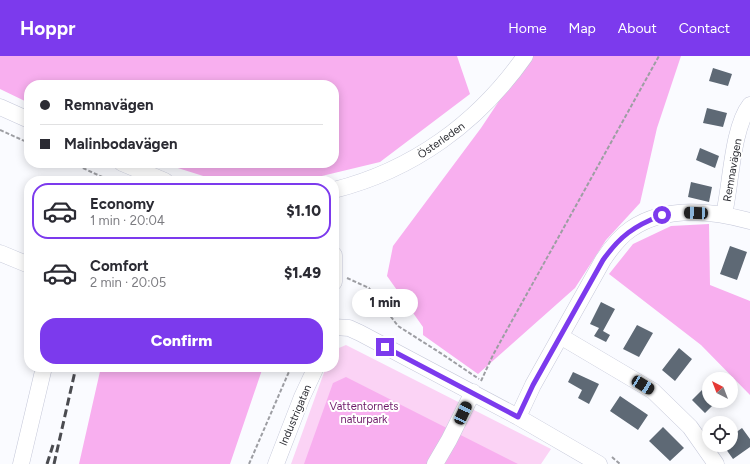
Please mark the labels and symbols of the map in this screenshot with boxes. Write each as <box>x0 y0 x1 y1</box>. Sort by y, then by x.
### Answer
street label: Österleden <box>415 119 467 161</box>
street label: Remnavägen <box>721 138 744 203</box>
route start <box>653 206 671 224</box>
car <box>684 207 708 219</box>
callout: 1 min <box>352 289 418 317</box>
route end <box>376 338 394 356</box>
north arrow <box>702 372 738 408</box>
car <box>630 374 656 396</box>
street label: Industrigatan <box>277 383 314 448</box>
park label: Vattentornets naturpark <box>330 400 398 426</box>
car <box>452 400 474 426</box>

